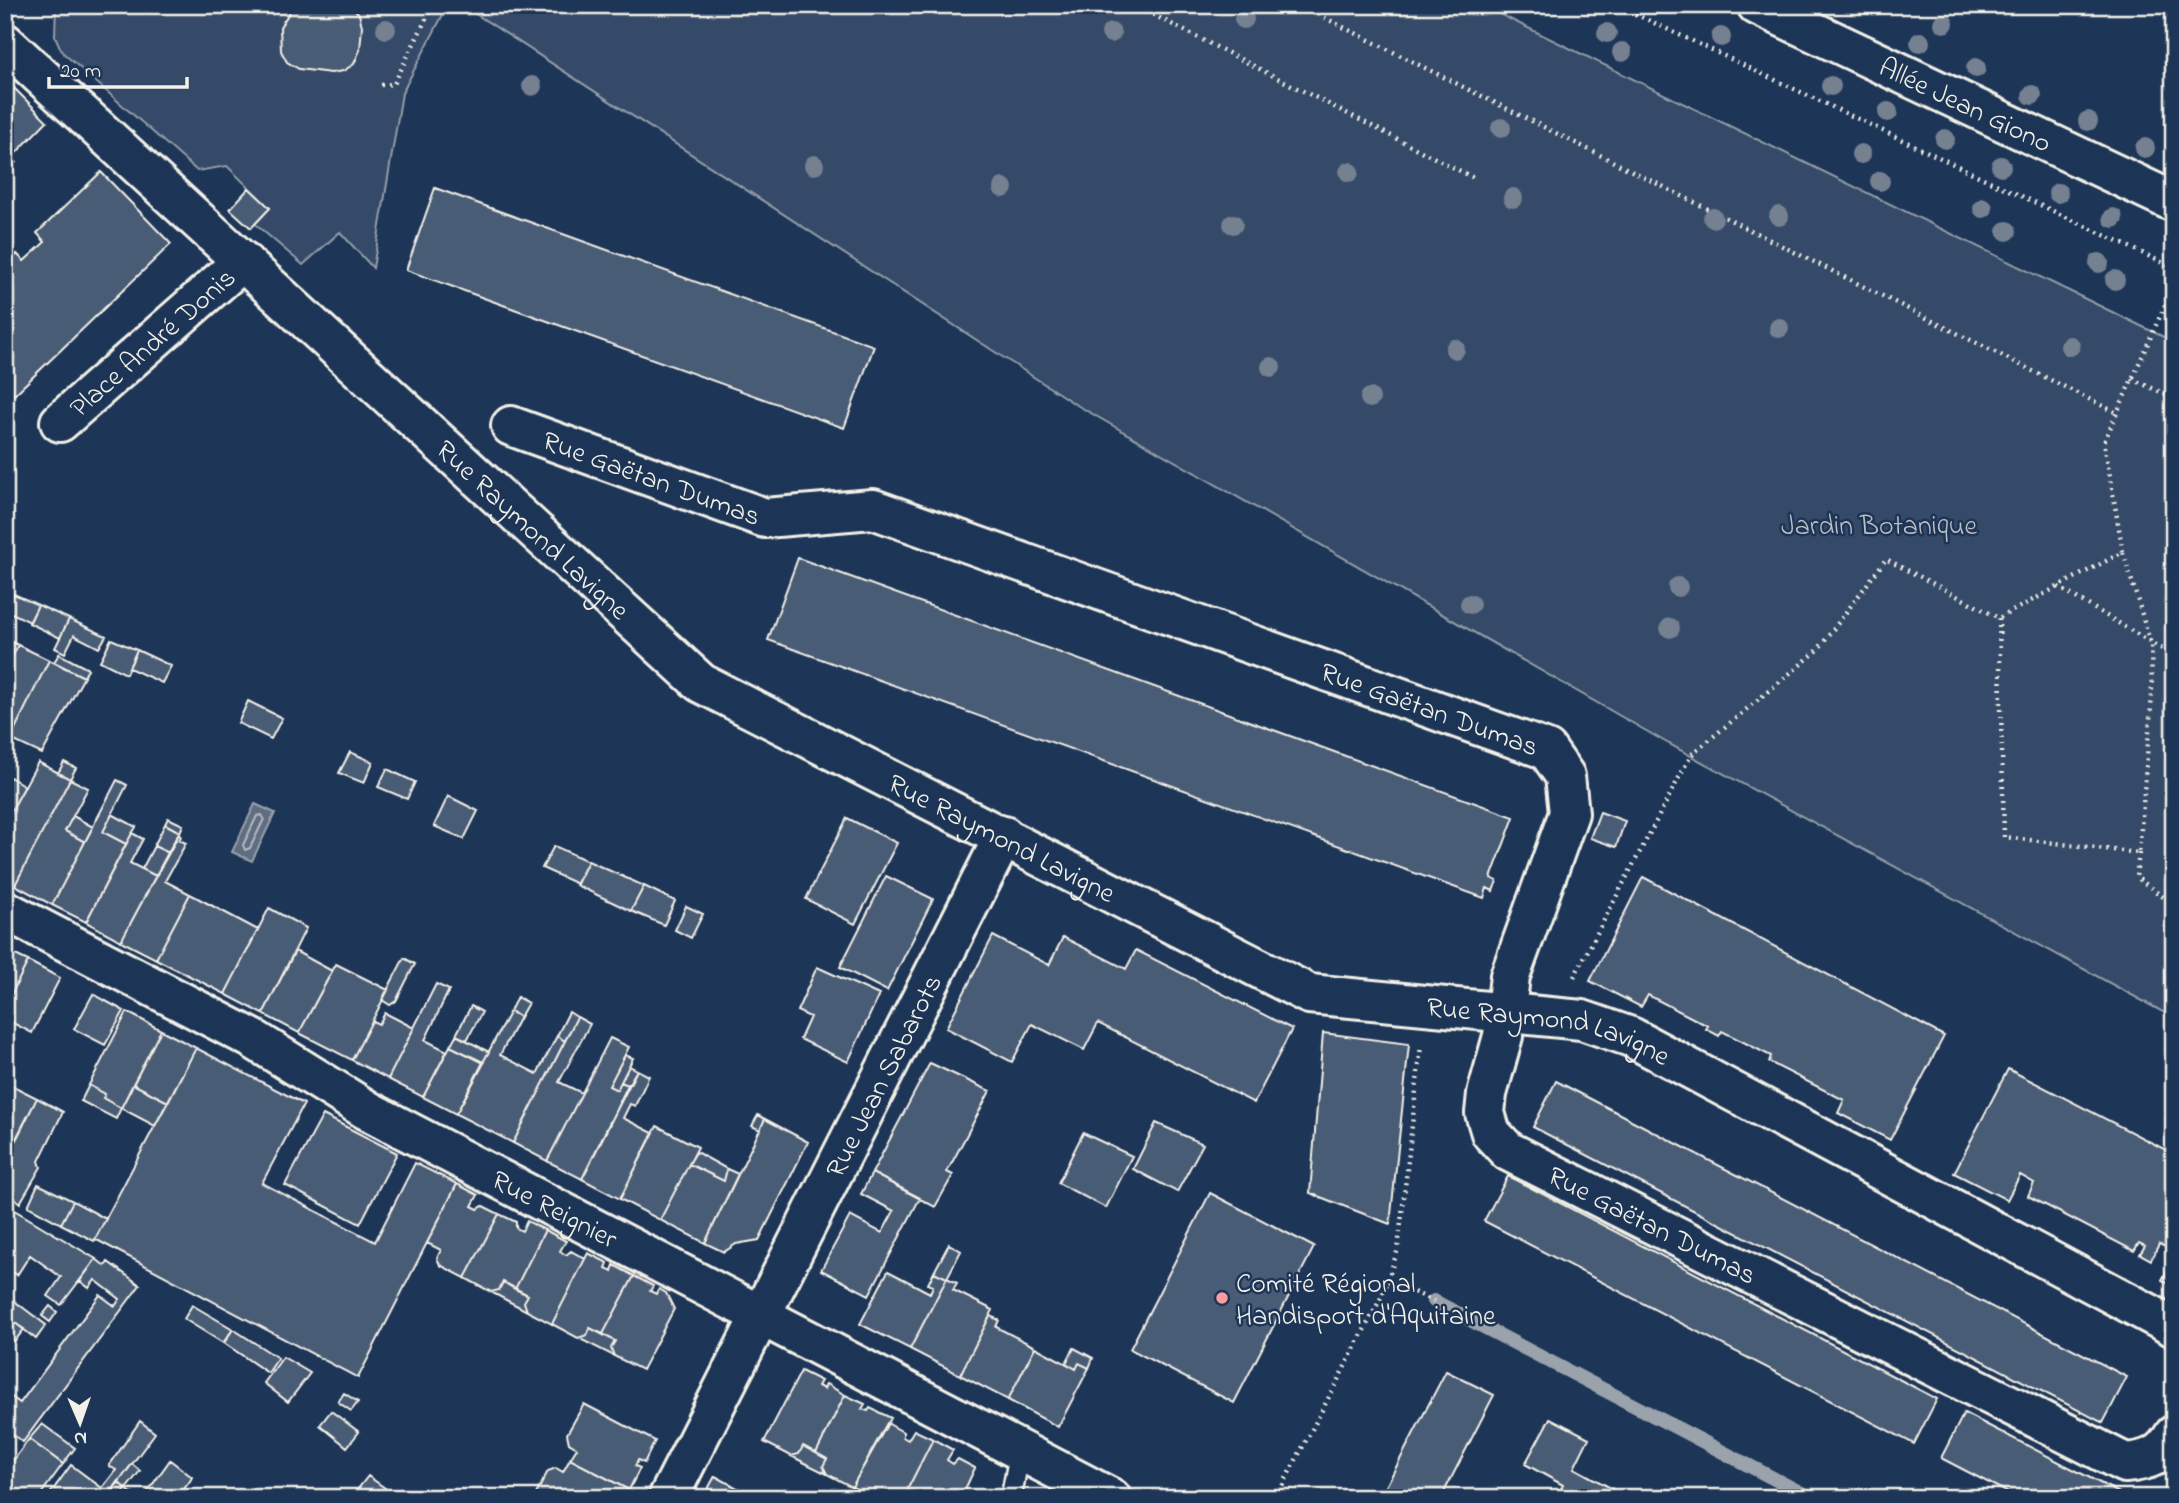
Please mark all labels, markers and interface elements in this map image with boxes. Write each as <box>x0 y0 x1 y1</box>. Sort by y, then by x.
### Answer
scale bar <box>49 46 187 90</box>
street label: Allée Jean Giono <box>1871 48 2057 165</box>
text: 20 m <box>60 57 101 87</box>
street label: Place André Donis <box>62 259 246 429</box>
street label: Rue Gaëtan Dumas <box>536 422 766 539</box>
street label: Rue Raymond Lavigne <box>425 432 638 632</box>
park label: Jardin Botanique <box>1781 507 1977 548</box>
street label: Rue Gaëtan Dumas <box>1314 654 1544 769</box>
street label: Rue Raymond Lavigne <box>880 765 1122 916</box>
street label: Rue Jean Sabarots <box>817 968 954 1186</box>
street label: Rue Raymond Lavigne <box>1425 988 1677 1078</box>
street label: Rue Gaëtan Dumas <box>1540 1157 1763 1297</box>
street label: Rue Reignier <box>483 1161 624 1261</box>
place label: Comité Régional Handisport d'Aquitaine <box>1236 1265 1496 1338</box>
marker: Comité Régional Handisport d'Aquitaine <box>1214 1290 1230 1306</box>
north arrow <box>46 1388 116 1458</box>
text: N <box>73 1424 87 1451</box>

